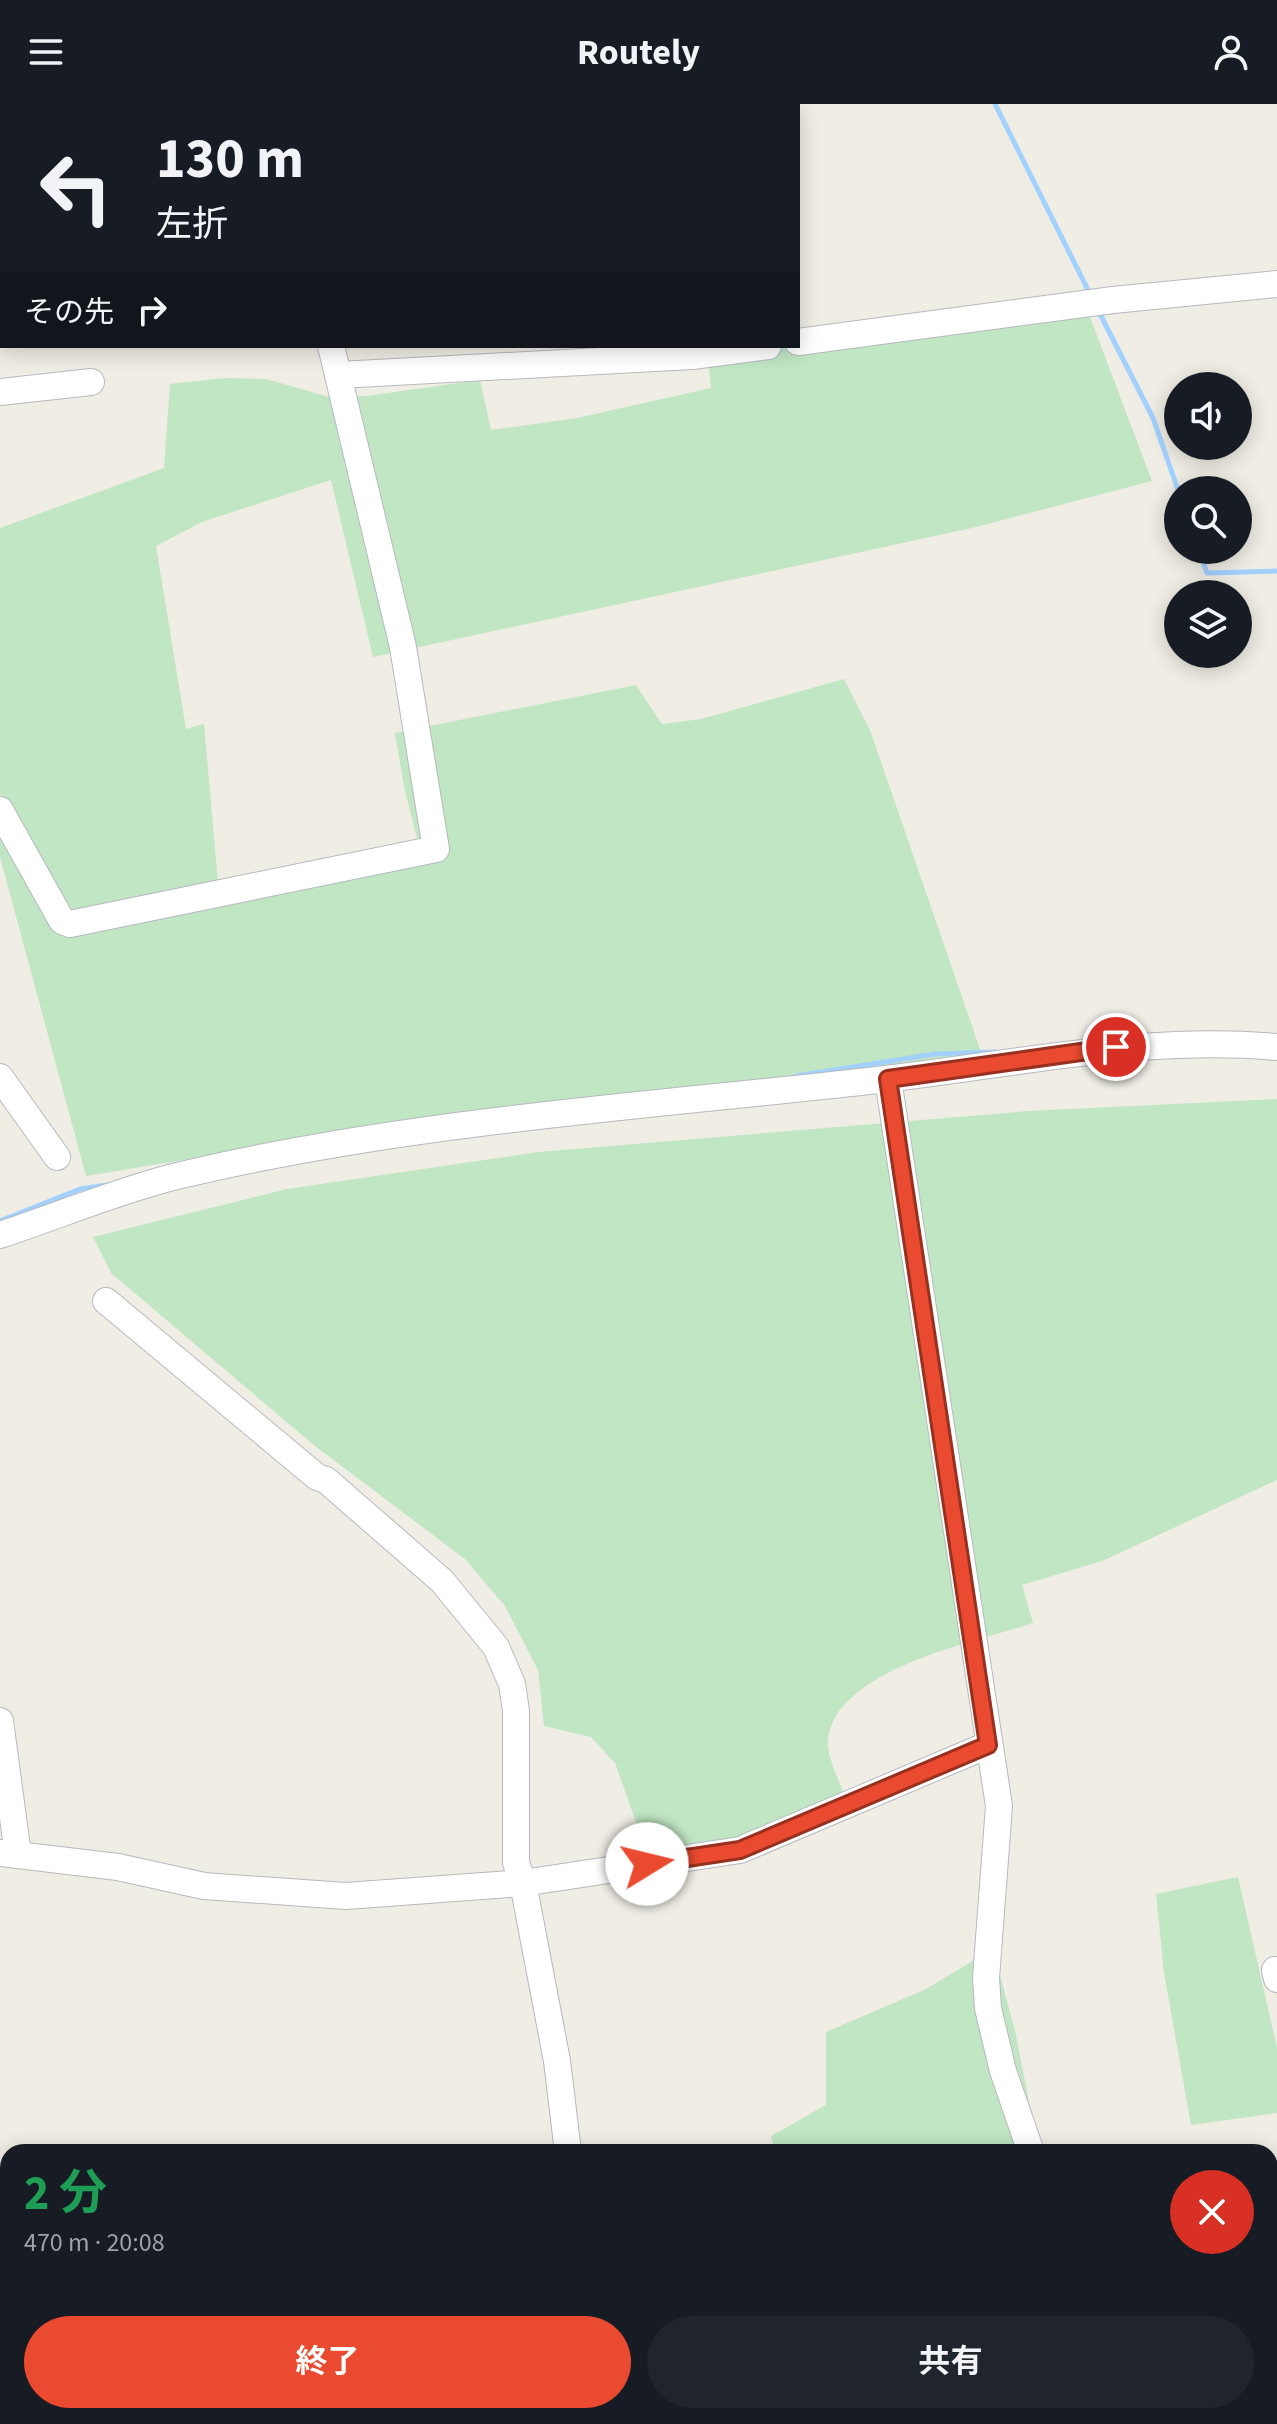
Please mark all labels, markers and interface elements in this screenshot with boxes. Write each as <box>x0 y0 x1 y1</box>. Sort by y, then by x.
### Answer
text: Routely <box>577 27 700 78</box>
icon: menu <box>24 30 68 74</box>
icon: person <box>1209 30 1253 74</box>
text: 130 m <box>156 120 304 199</box>
icon: left <box>24 136 128 240</box>
text: 左折 <box>156 199 228 250</box>
icon: right <box>130 288 174 332</box>
text: その先 <box>24 291 114 334</box>
map controls <box>1164 372 1252 668</box>
button: sound <box>1164 372 1252 460</box>
button: search <box>1164 476 1252 564</box>
button: layers <box>1164 580 1252 668</box>
pin <box>1082 1013 1150 1081</box>
icon: arrive <box>1094 1025 1138 1069</box>
position arrow <box>605 1822 689 1906</box>
text: 2 分 <box>24 2160 107 2228</box>
button: close <box>1170 2170 1254 2254</box>
text: 470 m · 20:08 <box>24 2224 165 2261</box>
button: 終了 <box>24 2316 631 2408</box>
button: 共有 <box>647 2316 1254 2408</box>

